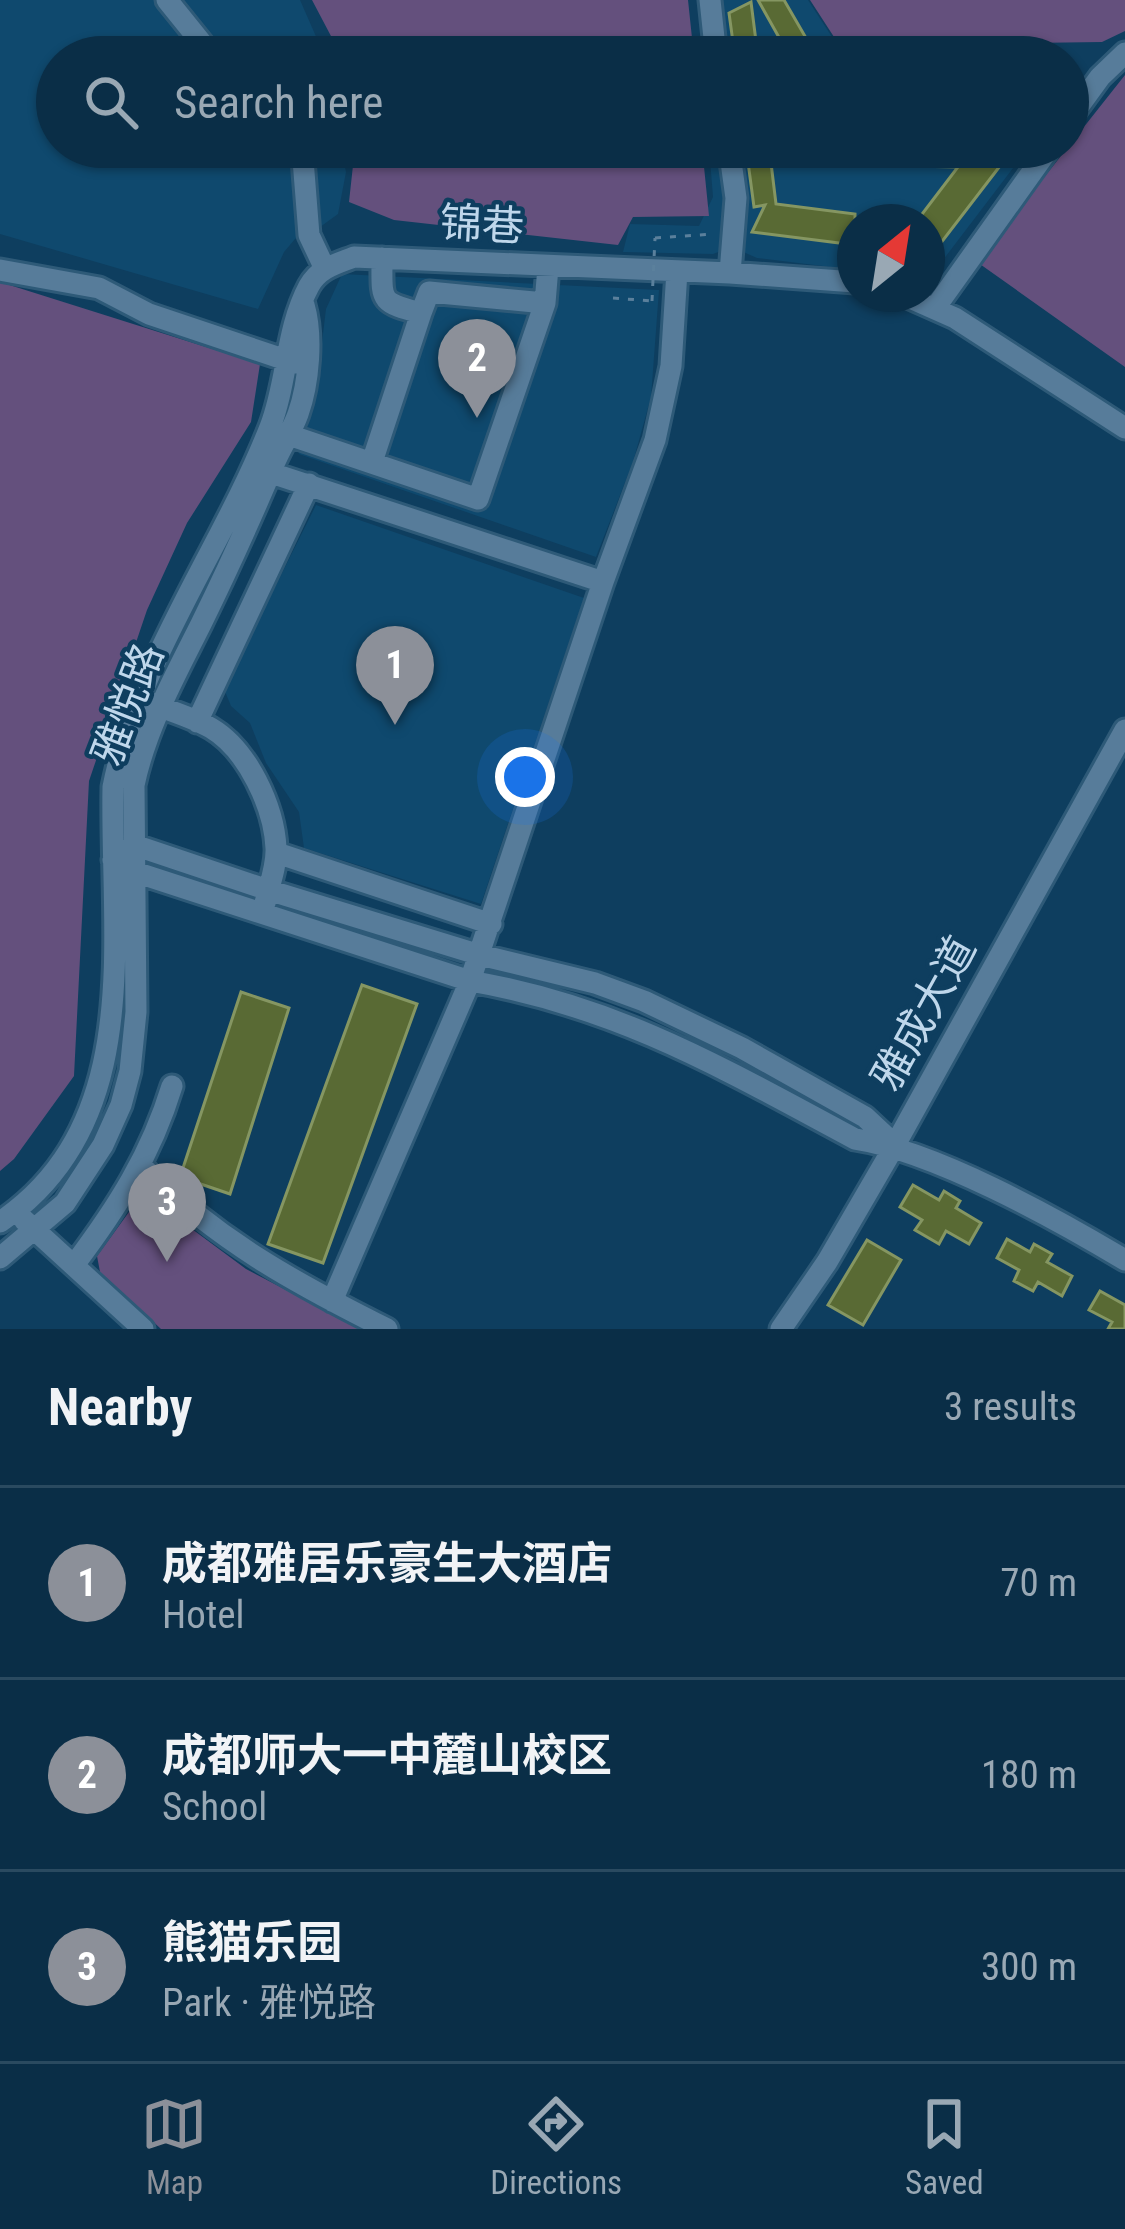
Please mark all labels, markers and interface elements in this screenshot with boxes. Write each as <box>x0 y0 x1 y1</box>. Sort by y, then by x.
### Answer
search box <box>36 36 1089 168</box>
icon: search <box>78 69 144 135</box>
text: Search here <box>174 76 383 129</box>
street label: 锦巷 <box>439 198 525 251</box>
north arrow <box>837 204 945 312</box>
pin: 2 <box>438 319 516 418</box>
pin: 1 <box>356 626 434 725</box>
street label: 雅悦路 <box>82 637 173 772</box>
your location <box>495 747 555 807</box>
street label: 雅成大道 <box>861 928 986 1099</box>
pin: 3 <box>128 1163 206 1262</box>
text: Nearby <box>48 1378 192 1437</box>
text: 3 results <box>944 1384 1077 1430</box>
text: 成都雅居乐豪生大酒店 <box>162 1537 612 1590</box>
text: 1 <box>77 1560 97 1606</box>
text: 70 m <box>1000 1560 1077 1606</box>
text: Hotel <box>162 1592 245 1638</box>
text: 成都师大一中麓山校区 <box>162 1729 612 1782</box>
text: 2 <box>77 1752 97 1798</box>
text: 180 m <box>981 1752 1077 1798</box>
text: School <box>162 1784 267 1830</box>
text: 熊猫乐园 <box>162 1916 342 1969</box>
text: 3 <box>77 1944 97 1990</box>
text: 300 m <box>981 1944 1077 1990</box>
text: Park · 雅悦路 <box>162 1980 376 2026</box>
tab: Map <box>141 2091 207 2202</box>
tab: Directions <box>490 2091 622 2202</box>
tab: Saved <box>905 2091 984 2202</box>

